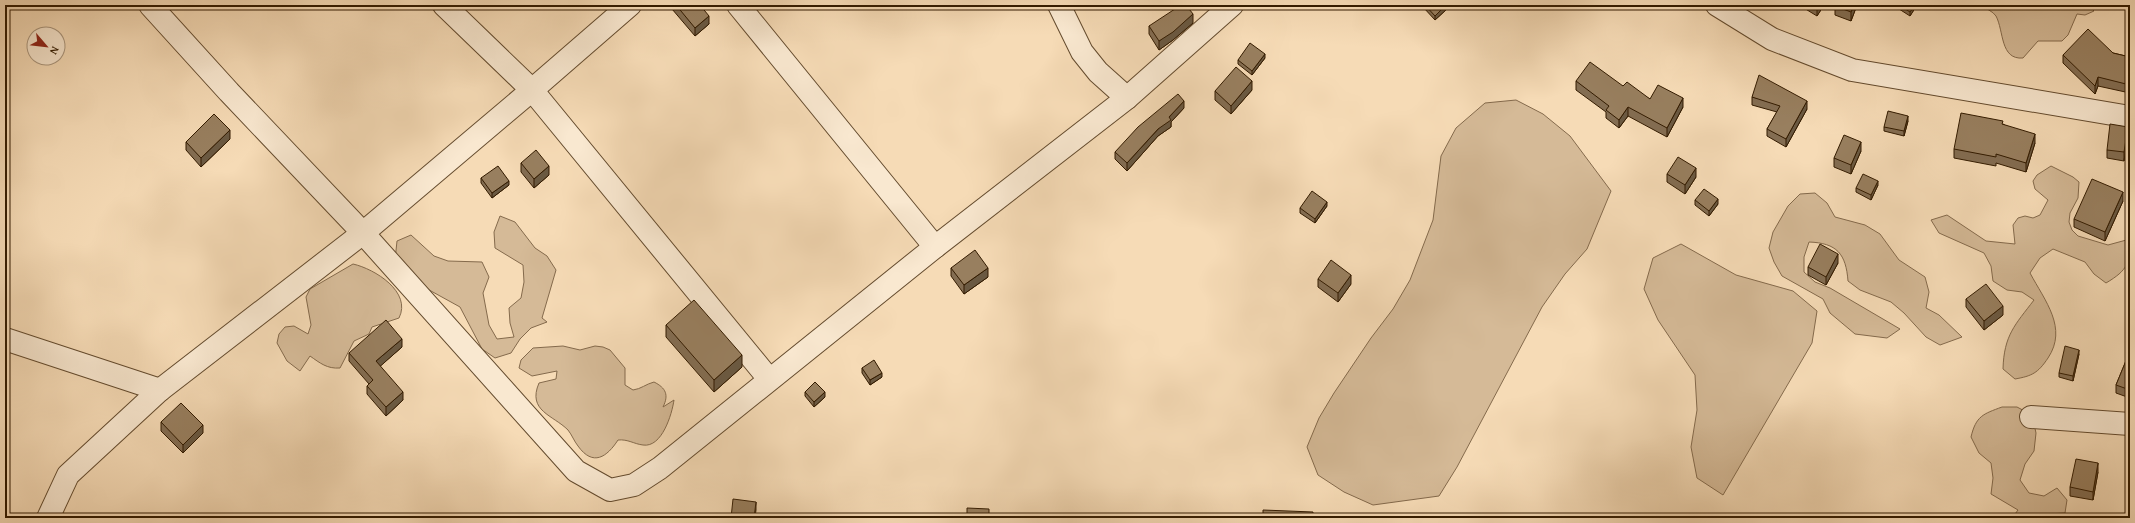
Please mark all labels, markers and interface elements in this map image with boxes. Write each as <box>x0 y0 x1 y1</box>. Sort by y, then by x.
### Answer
north arrow <box>26 26 66 66</box>
text: N <box>46 44 64 58</box>

